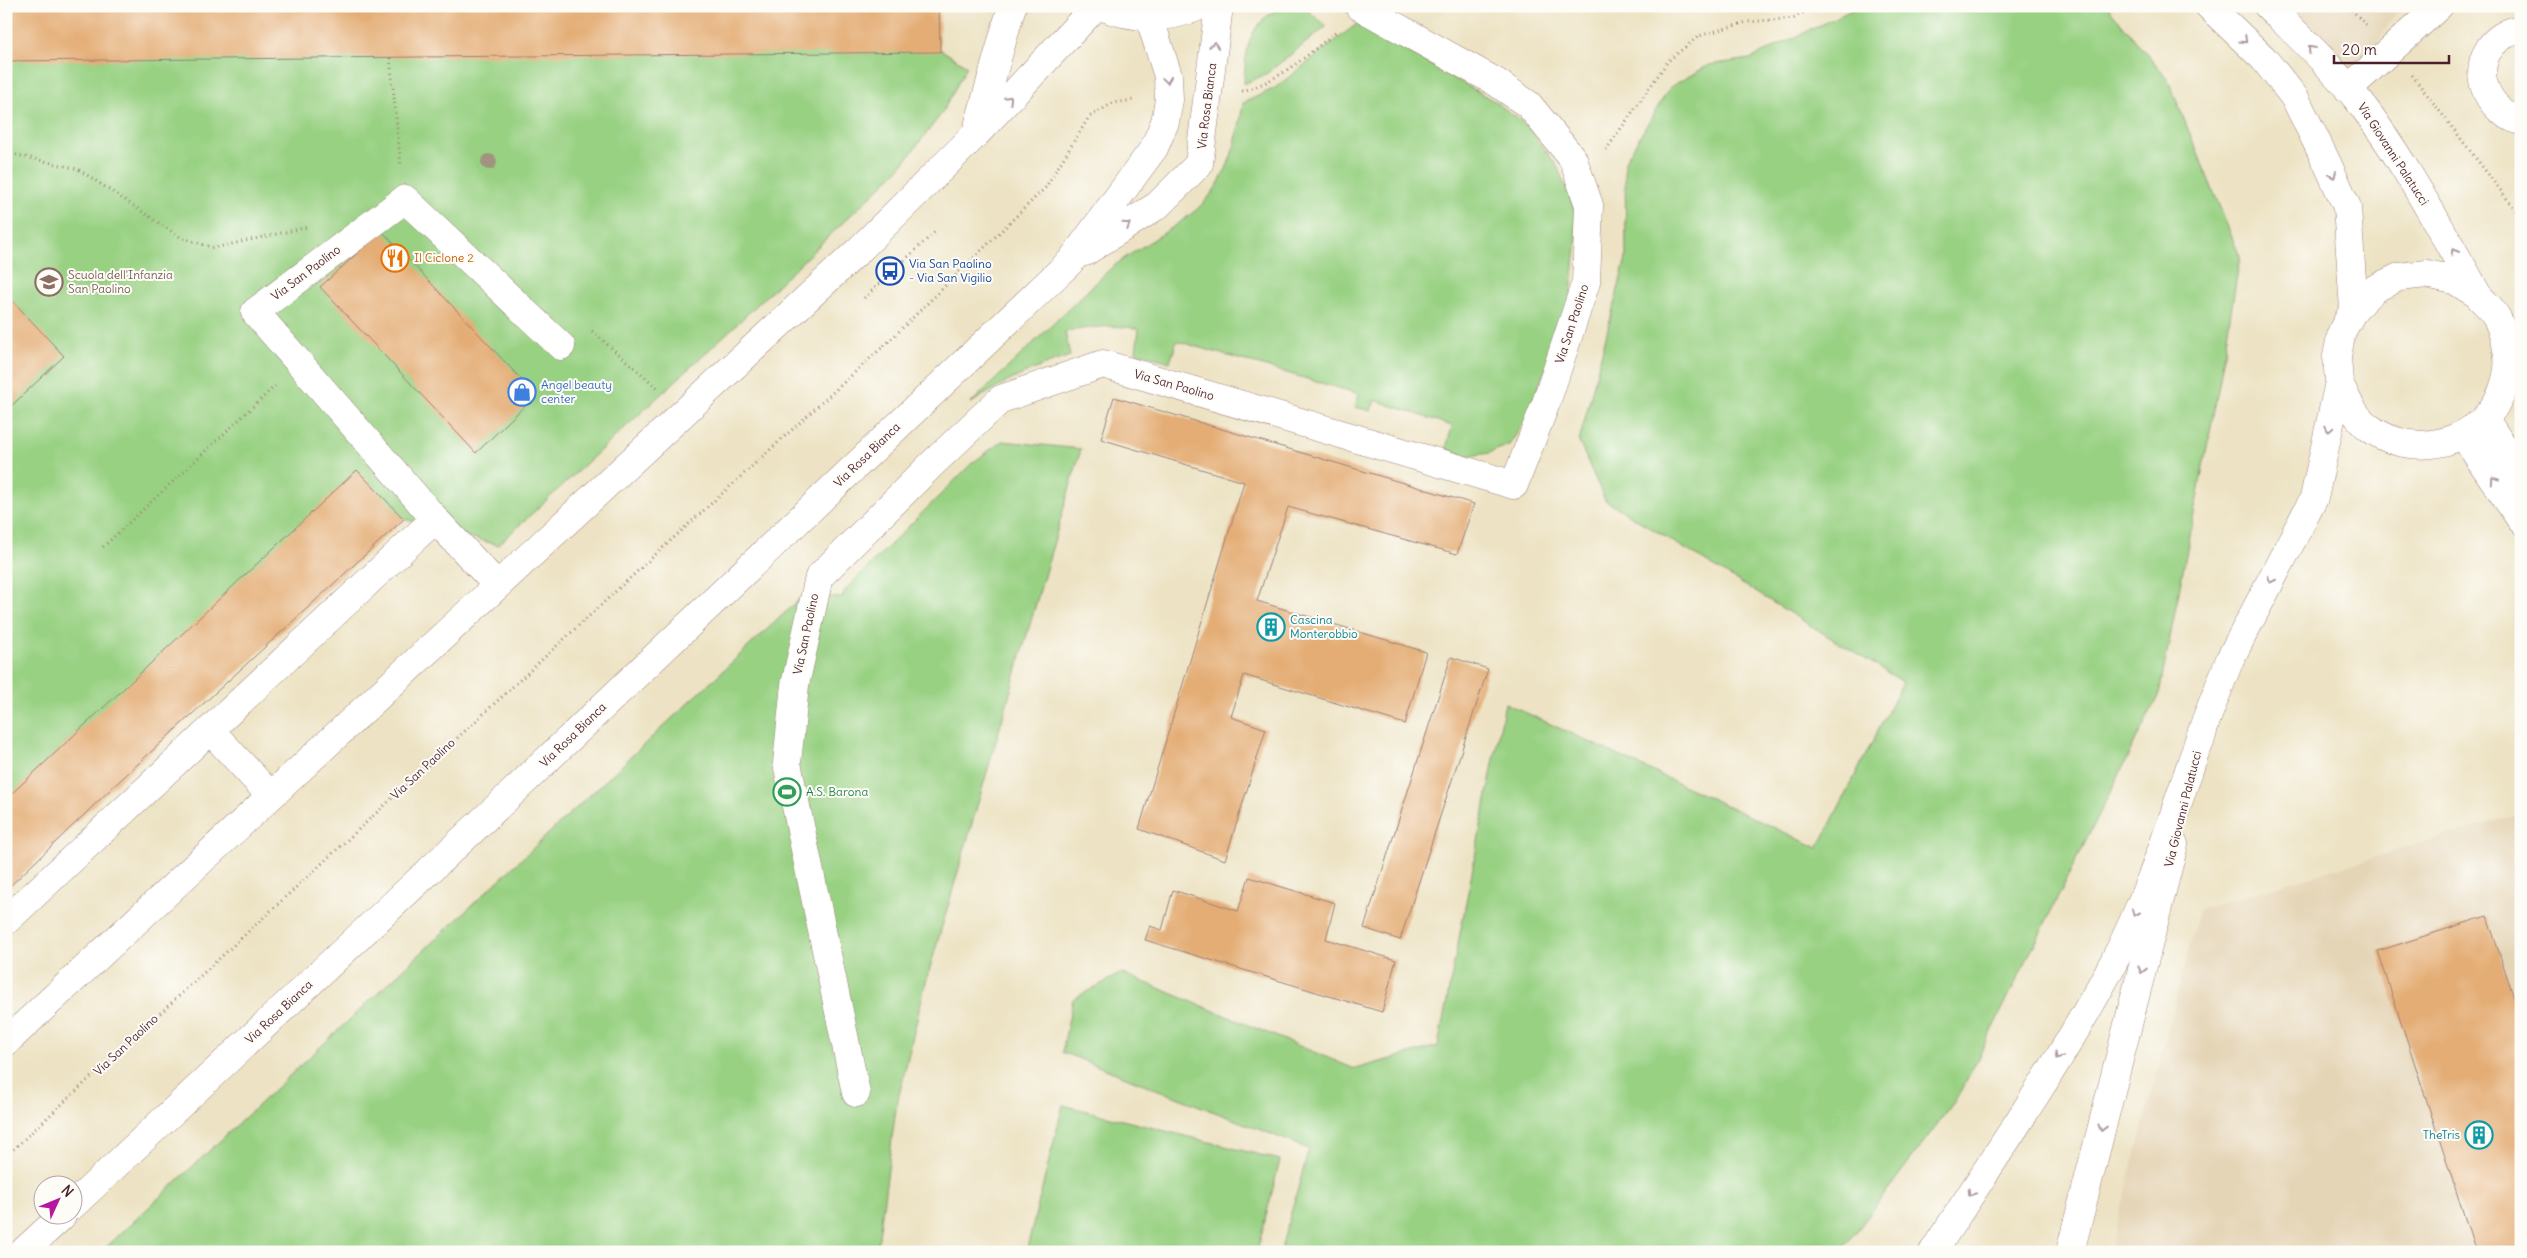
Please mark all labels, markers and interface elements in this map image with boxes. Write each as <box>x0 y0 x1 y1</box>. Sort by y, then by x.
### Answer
scale bar <box>2334 32 2450 64</box>
one-way arrow <box>2239 34 2248 43</box>
one-way arrow <box>1208 40 1219 48</box>
text: 20 m <box>2342 40 2377 59</box>
one-way arrow <box>2308 45 2317 54</box>
street label: Via Rosa Bianca <box>1194 62 1219 150</box>
one-way arrow <box>1162 75 1172 84</box>
one-way arrow <box>1003 95 1012 104</box>
street label: Via Giovanni Palatucci <box>2355 100 2432 208</box>
one-way arrow <box>2326 170 2337 179</box>
one-way arrow <box>1121 222 1131 231</box>
street label: Via San Paolino <box>268 242 343 303</box>
restaurant icon: Il Ciclone 2 <box>380 243 410 273</box>
one-way arrow <box>2450 249 2460 258</box>
place label: Il Ciclone 2 <box>414 250 474 265</box>
bus stop icon: Via San Paolino - Via San Vigilio <box>875 256 905 286</box>
place label: Via San Paolino - Via San Vigilio <box>909 256 992 285</box>
school or university icon: Scuola dell'Infanzia San Paolino <box>34 267 64 297</box>
place label: Scuola dell'Infanzia San Paolino <box>68 267 173 296</box>
street label: Via San Paolino <box>1552 282 1592 366</box>
street label: Via San Paolino <box>1132 366 1216 403</box>
shop icon: Angel beauty center <box>507 377 537 407</box>
place label: Angel beauty center <box>541 377 612 406</box>
street label: Via Rosa Bianca <box>830 419 903 490</box>
one-way arrow <box>2324 425 2334 434</box>
one-way arrow <box>2490 476 2500 485</box>
one-way arrow <box>2267 575 2277 584</box>
street label: Via San Paolino <box>790 592 822 676</box>
building icon: Cascina Monterobbio <box>1256 612 1286 642</box>
place label: Cascina Monterobbio <box>1290 612 1358 641</box>
street label: Via Rosa Bianca <box>536 699 609 770</box>
street label: Via San Paolino <box>387 735 458 802</box>
street label: Via Giovanni Palatucci <box>2161 749 2204 869</box>
sports icon: A.S. Barona <box>772 777 802 807</box>
place label: A.S. Barona <box>806 784 868 799</box>
one-way arrow <box>2131 908 2142 917</box>
one-way arrow <box>2137 966 2148 975</box>
street label: Via Rosa Bianca <box>242 977 316 1047</box>
street label: Via San Paolino <box>90 1011 161 1078</box>
one-way arrow <box>2054 1050 2064 1059</box>
building icon: TheTris <box>2464 1120 2494 1150</box>
one-way arrow <box>2097 1123 2107 1131</box>
place label: TheTris <box>2423 1127 2460 1142</box>
north arrow <box>32 1176 82 1226</box>
text: N <box>58 1181 77 1201</box>
one-way arrow <box>1968 1187 1977 1197</box>

